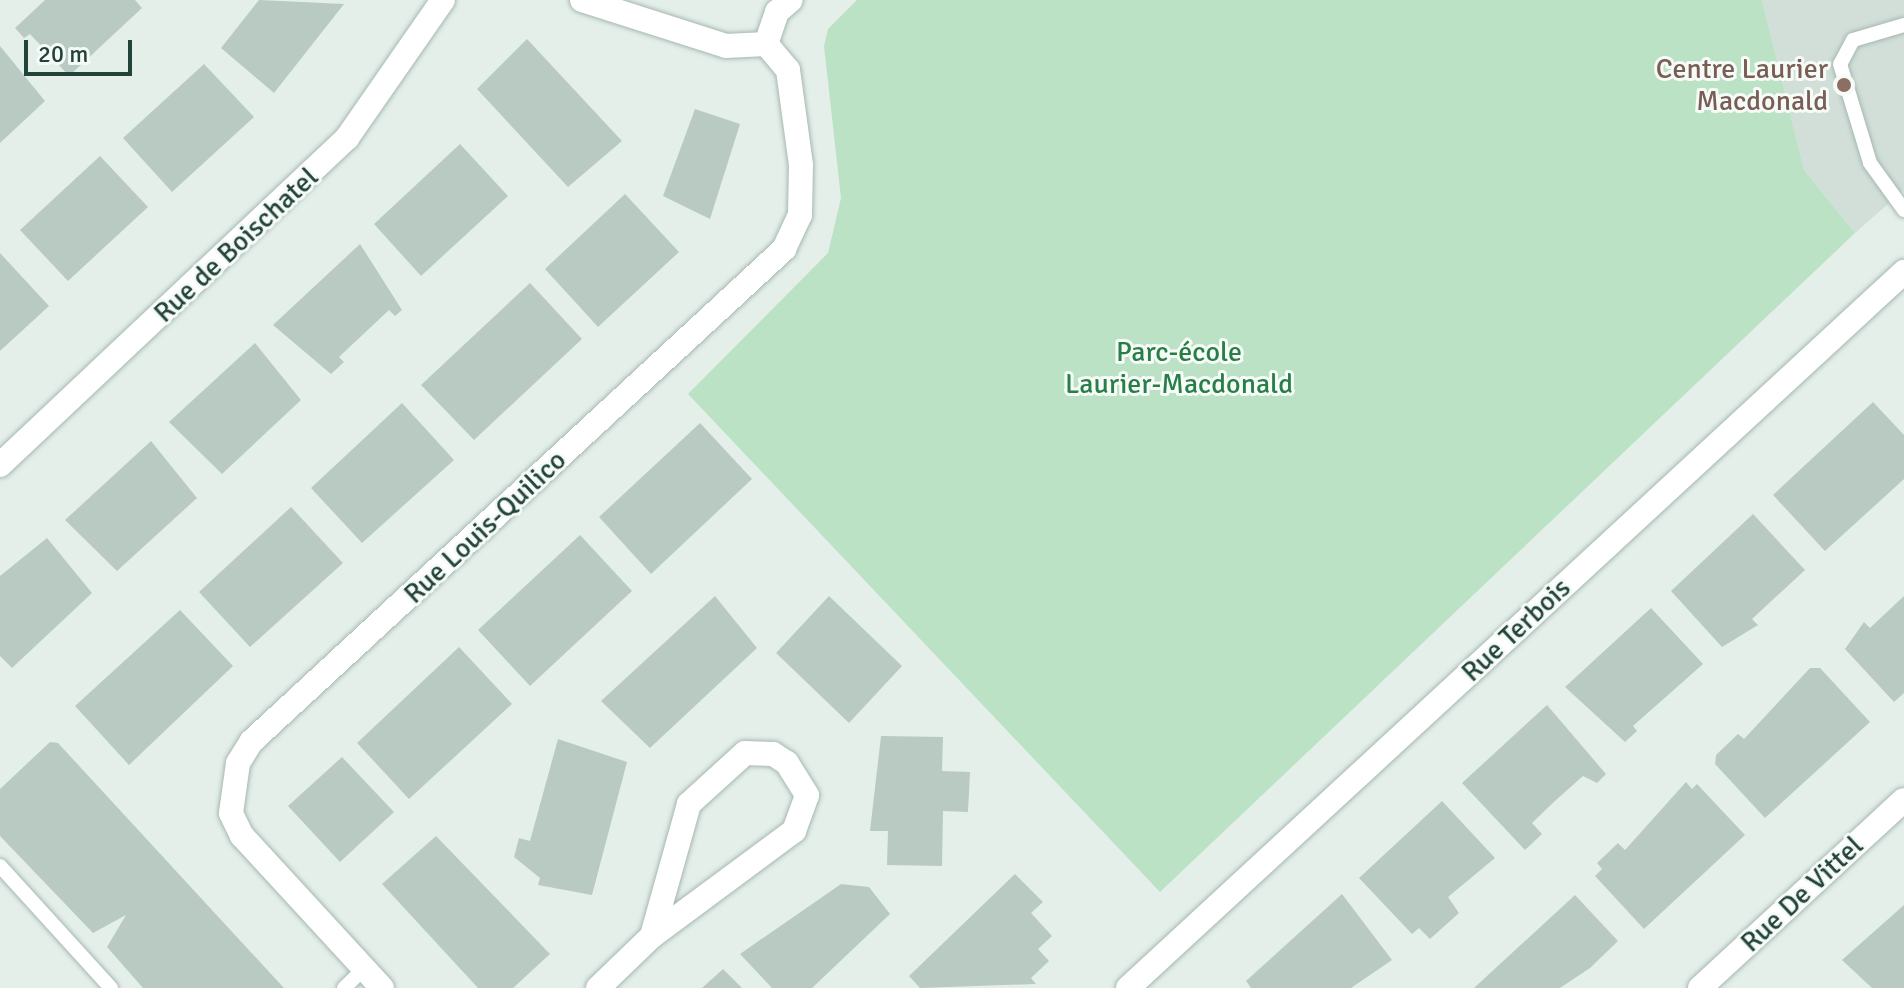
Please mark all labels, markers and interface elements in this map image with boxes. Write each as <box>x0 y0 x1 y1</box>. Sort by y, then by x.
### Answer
scale bar <box>28 24 136 74</box>
text: 20 m <box>38 39 88 69</box>
place label: Centre Laurier Macdonald <box>1656 52 1828 118</box>
marker: Centre Laurier Macdonald <box>1835 76 1853 94</box>
street label: Rue de Boischatel <box>147 160 325 330</box>
park label: Parc-école Laurier-Macdonald <box>1065 335 1293 401</box>
street label: Rue Louis-Quilico <box>397 443 573 611</box>
street label: Rue Terbois <box>1455 571 1577 689</box>
street label: Rue De Vittel <box>1734 829 1870 959</box>

